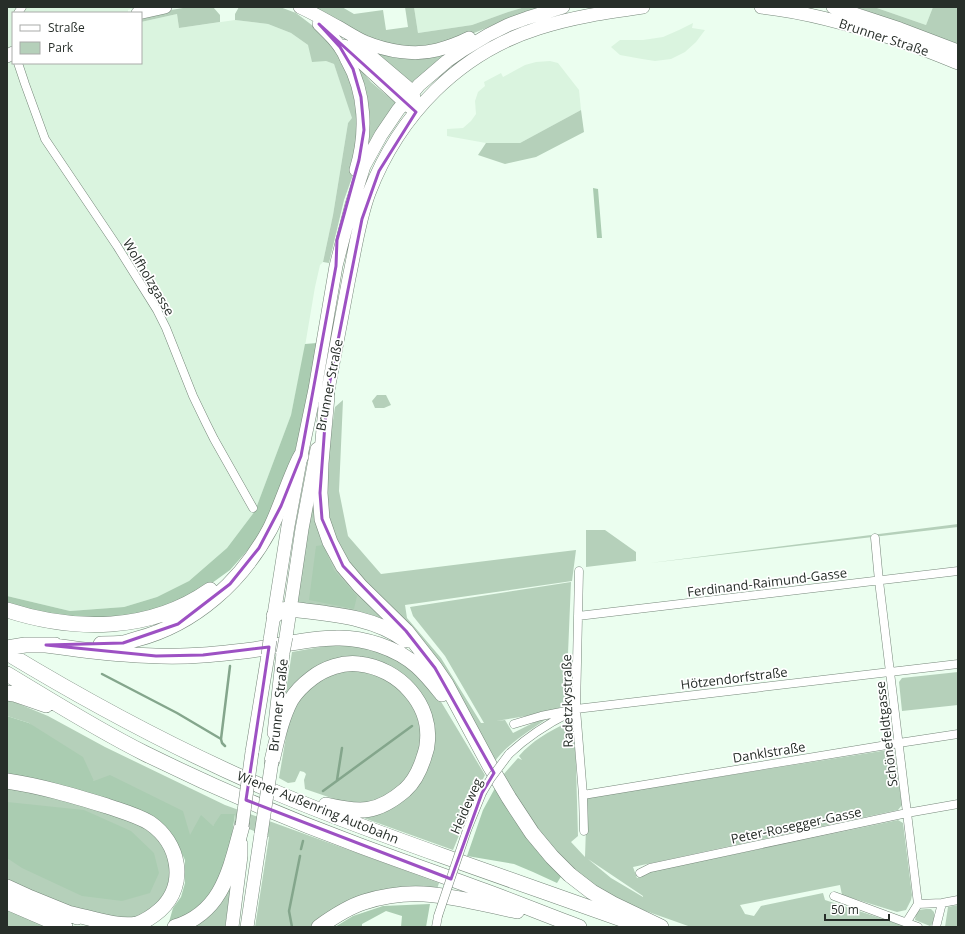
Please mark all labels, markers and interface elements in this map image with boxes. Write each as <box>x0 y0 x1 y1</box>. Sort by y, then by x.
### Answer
legend <box>12 12 142 64</box>
street label: Brunner Straße <box>837 14 931 60</box>
text: Straße <box>48 19 85 36</box>
text: Park <box>48 39 74 56</box>
street label: Wolfholzgasse <box>119 235 179 319</box>
street label: Brunner Straße <box>311 337 347 433</box>
street label: Ferdinand-Raimund-Gasse <box>686 563 848 601</box>
street label: Radetzkystraße <box>557 654 577 748</box>
street label: Brunner Straße <box>264 658 292 752</box>
street label: Hötzendorfstraße <box>679 663 789 693</box>
street label: Schönefeldtgasse <box>871 680 901 788</box>
street label: Danklstraße <box>731 737 807 767</box>
street label: Wiener Außenring Autobahn <box>234 766 402 848</box>
street label: Heideweg <box>446 775 486 837</box>
street label: Peter-Rosegger-Gasse <box>729 802 863 848</box>
scale bar <box>825 896 889 922</box>
text: 50 m <box>831 901 859 918</box>

